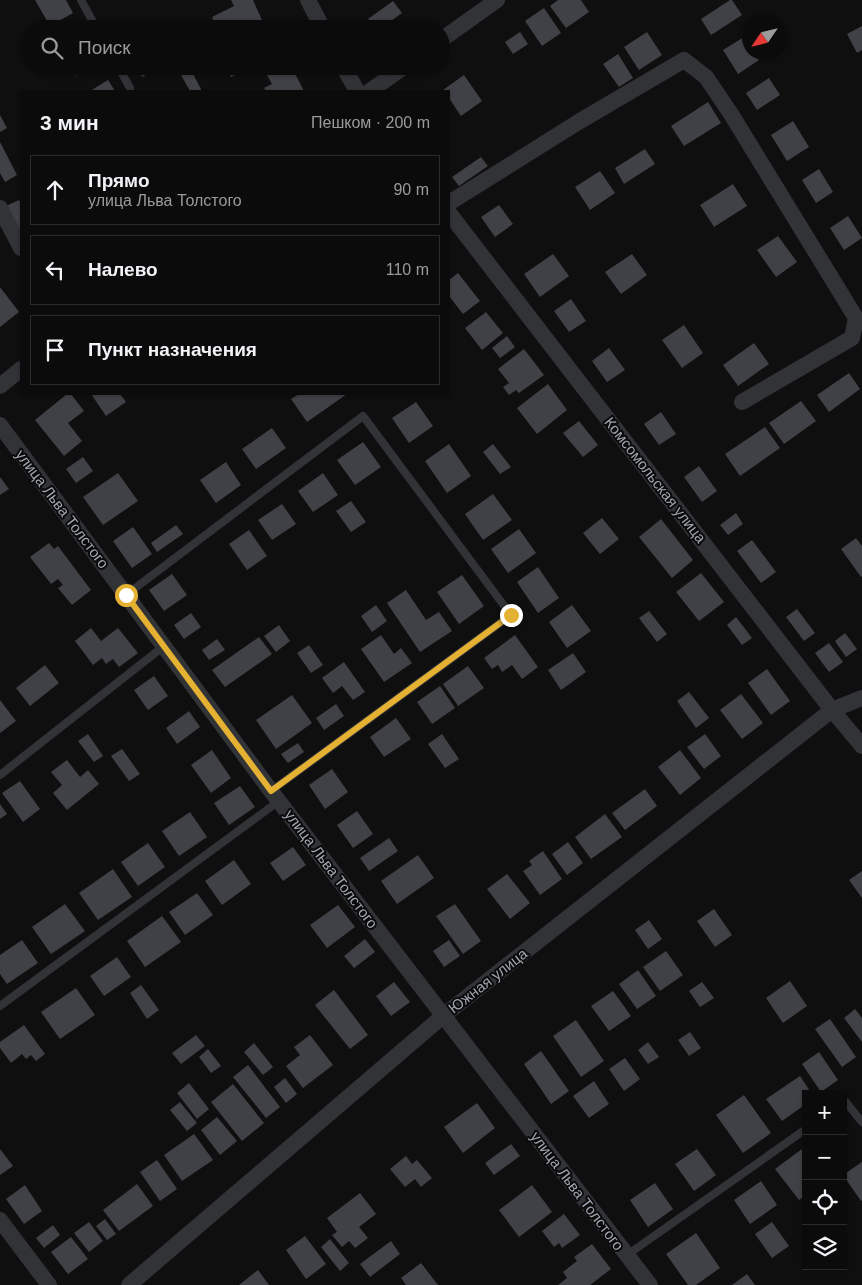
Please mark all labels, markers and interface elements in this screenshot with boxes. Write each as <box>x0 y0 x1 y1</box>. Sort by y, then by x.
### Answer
north arrow <box>742 15 787 60</box>
search box <box>20 20 450 75</box>
icon: search <box>38 34 66 62</box>
text: Поиск <box>78 37 131 58</box>
text: 3 мин <box>40 111 99 134</box>
text: Пешком · 200 m <box>311 114 430 131</box>
text: Прямо <box>88 170 150 191</box>
icon: ahead <box>41 176 69 204</box>
text: 90 m <box>393 181 429 198</box>
text: улица Льва Толстого <box>88 192 242 209</box>
icon: left <box>41 256 69 284</box>
text: Налево <box>88 259 158 280</box>
text: 110 m <box>386 261 429 278</box>
icon: arrive <box>41 336 69 364</box>
text: Пункт назначения <box>88 339 257 360</box>
street label: Комсомольская улица <box>601 414 710 546</box>
street label: улица Льва Толстого <box>12 446 113 571</box>
route start <box>115 584 138 607</box>
route end <box>500 604 523 627</box>
street label: улица Льва Толстого <box>281 806 382 931</box>
street label: Южная улица <box>445 944 531 1017</box>
map controls <box>802 1090 847 1270</box>
button: + <box>802 1090 847 1135</box>
street label: улица Льва Толстого <box>527 1128 628 1253</box>
button: − <box>802 1135 847 1180</box>
button: locate <box>802 1180 847 1225</box>
button: layers <box>802 1225 847 1270</box>

